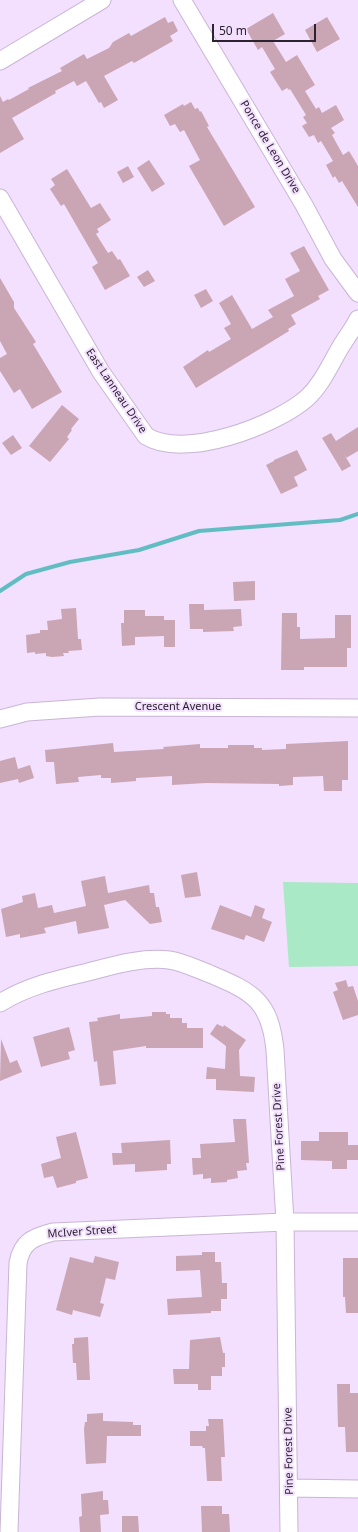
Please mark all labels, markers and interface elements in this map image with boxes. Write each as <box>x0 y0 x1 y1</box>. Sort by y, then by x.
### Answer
scale bar <box>214 16 318 42</box>
text: 50 m <box>219 22 247 39</box>
street label: Ponce de Leon Drive <box>237 98 303 196</box>
street label: East Lanneau Drive <box>83 346 149 436</box>
street label: Crescent Avenue <box>135 700 221 714</box>
street label: Pine Forest Drive <box>270 1083 288 1171</box>
street label: McIver Street <box>47 1223 117 1241</box>
street label: Pine Forest Drive <box>282 1407 296 1495</box>

